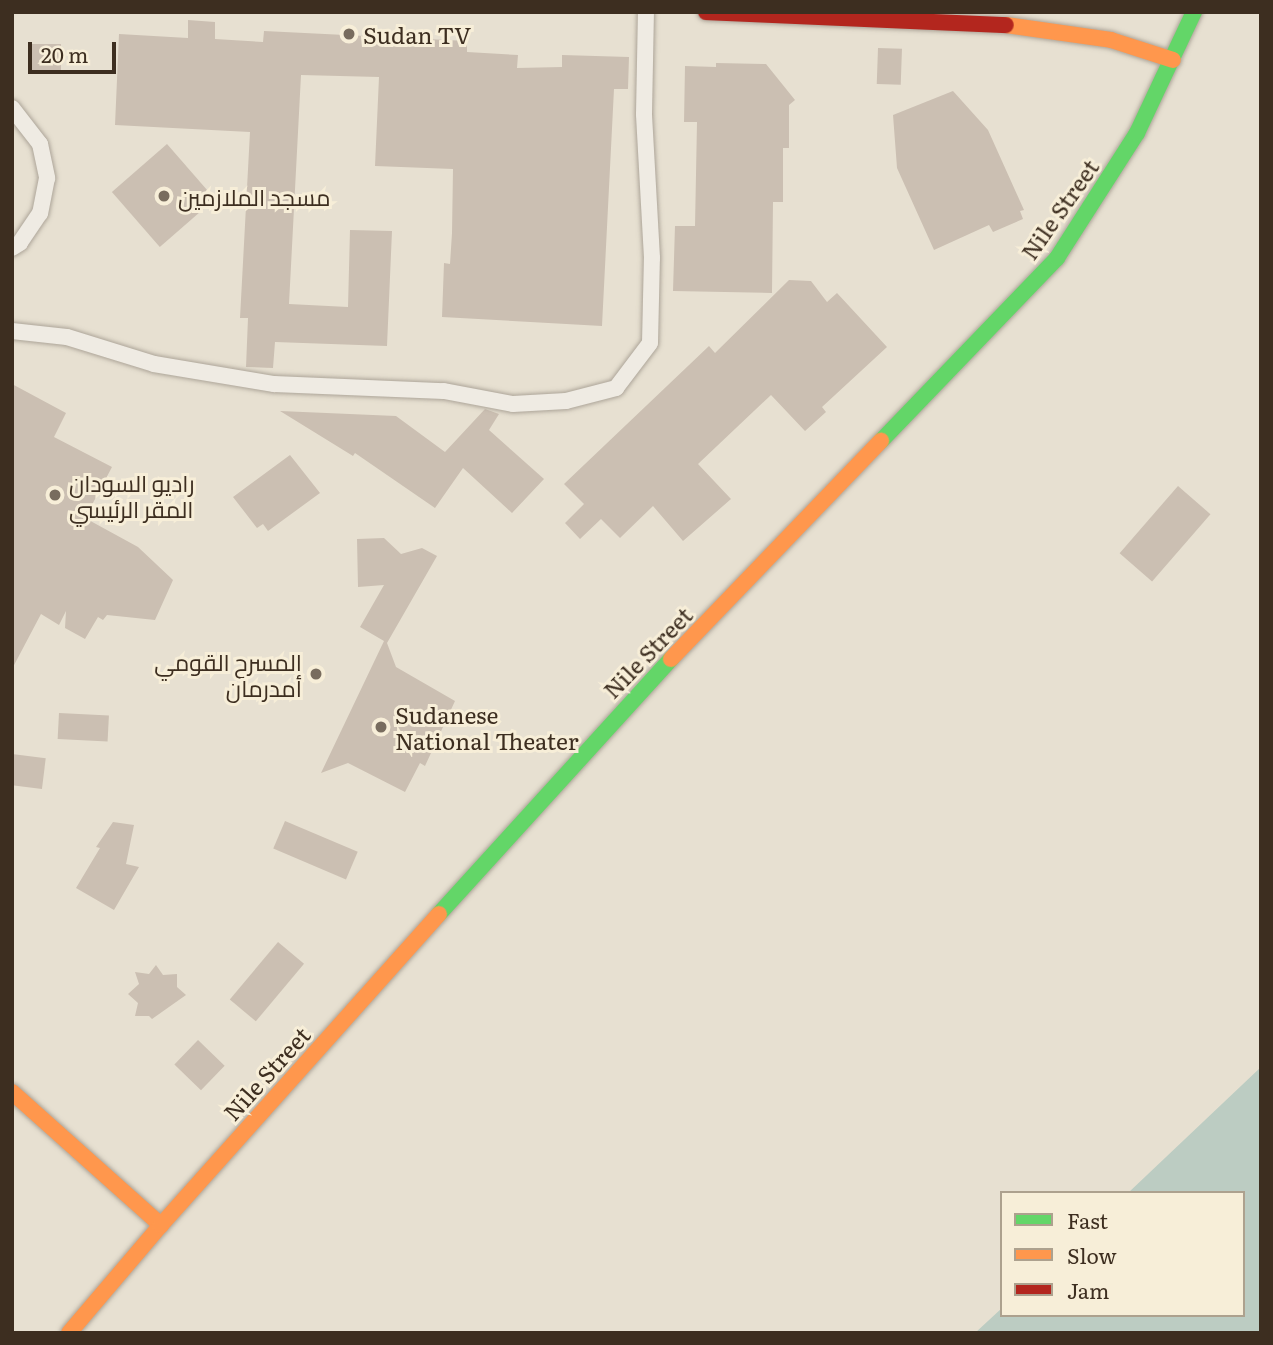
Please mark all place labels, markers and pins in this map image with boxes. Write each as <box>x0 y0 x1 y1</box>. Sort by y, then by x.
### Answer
place label: Sudan TV <box>363 20 471 48</box>
marker: Sudan TV <box>341 26 357 42</box>
place label: مسجد الملازمين <box>178 182 330 210</box>
marker: مسجد الملازمين <box>156 188 172 204</box>
place label: راديو السودان المقر الرئيسي <box>69 468 195 522</box>
marker: راديو السودان المقر الرئيسي <box>47 487 63 503</box>
place label: المسرح القومي أمدرمان <box>154 647 302 701</box>
marker: المسرح القومي أمدرمان <box>308 666 324 682</box>
place label: Sudanese National Theater <box>395 700 579 754</box>
marker: Sudanese National Theater <box>373 719 389 735</box>

